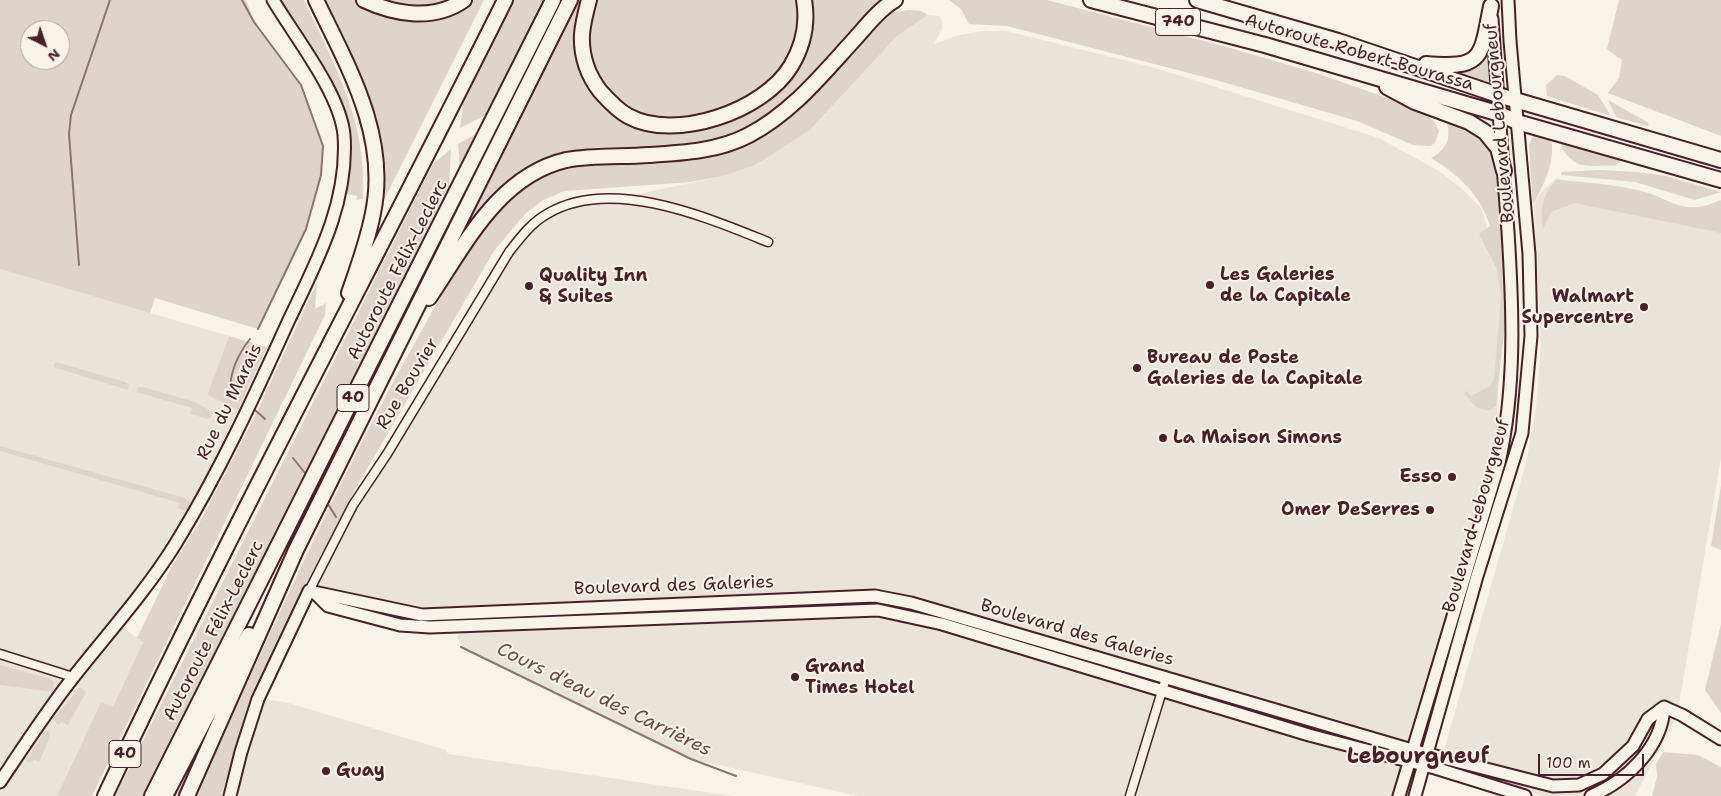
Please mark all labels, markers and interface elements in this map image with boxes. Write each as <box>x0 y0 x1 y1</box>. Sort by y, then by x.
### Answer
road number: 740 <box>1156 8 1200 36</box>
street label: Autoroute Robert-Bourassa <box>1242 10 1476 96</box>
north arrow <box>20 20 70 70</box>
street label: Boulevard Lebourgneuf <box>1480 22 1520 224</box>
text: N <box>44 45 64 66</box>
street label: Autoroute Félix-Leclerc <box>343 176 453 364</box>
place label: Les Galeries de la Capitale <box>1220 264 1351 306</box>
place label: Quality Inn & Suites <box>539 265 647 308</box>
marker: Les Galeries de la Capitale <box>1204 279 1216 291</box>
marker: Quality Inn & Suites <box>523 280 535 292</box>
place label: Walmart Supercentre <box>1521 286 1634 328</box>
marker: Walmart Supercentre <box>1638 301 1650 313</box>
street label: Rue Bouvier <box>372 334 444 434</box>
street label: Rue du Marais <box>193 340 267 464</box>
place label: Bureau de Poste Galeries de la Capitale <box>1147 347 1363 389</box>
marker: Bureau de Poste Galeries de la Capitale <box>1131 362 1143 374</box>
road number: 40 <box>337 384 369 412</box>
street label: Boulevard Lebourgneuf <box>1439 417 1515 615</box>
place label: La Maison Simons <box>1173 427 1342 449</box>
marker: La Maison Simons <box>1157 432 1169 444</box>
place label: Esso <box>1399 466 1442 488</box>
marker: Esso <box>1446 471 1458 483</box>
place label: Omer DeSerres <box>1281 499 1420 521</box>
marker: Omer DeSerres <box>1424 504 1436 516</box>
street label: Autoroute Félix-Leclerc <box>159 537 269 725</box>
street label: Boulevard des Galeries <box>574 572 774 600</box>
street label: Boulevard des Galeries <box>978 595 1176 671</box>
water label: Cours d'eau des Carrières <box>493 638 715 762</box>
place label: Grand Times Hotel <box>805 656 914 699</box>
marker: Grand Times Hotel <box>789 671 801 683</box>
road number: 40 <box>109 741 141 768</box>
district label: Lebourgneuf <box>1347 744 1489 770</box>
scale bar <box>1541 744 1647 776</box>
text: 100 m <box>1546 753 1591 773</box>
place label: Guay <box>336 760 385 782</box>
marker: Guay <box>320 765 332 777</box>

